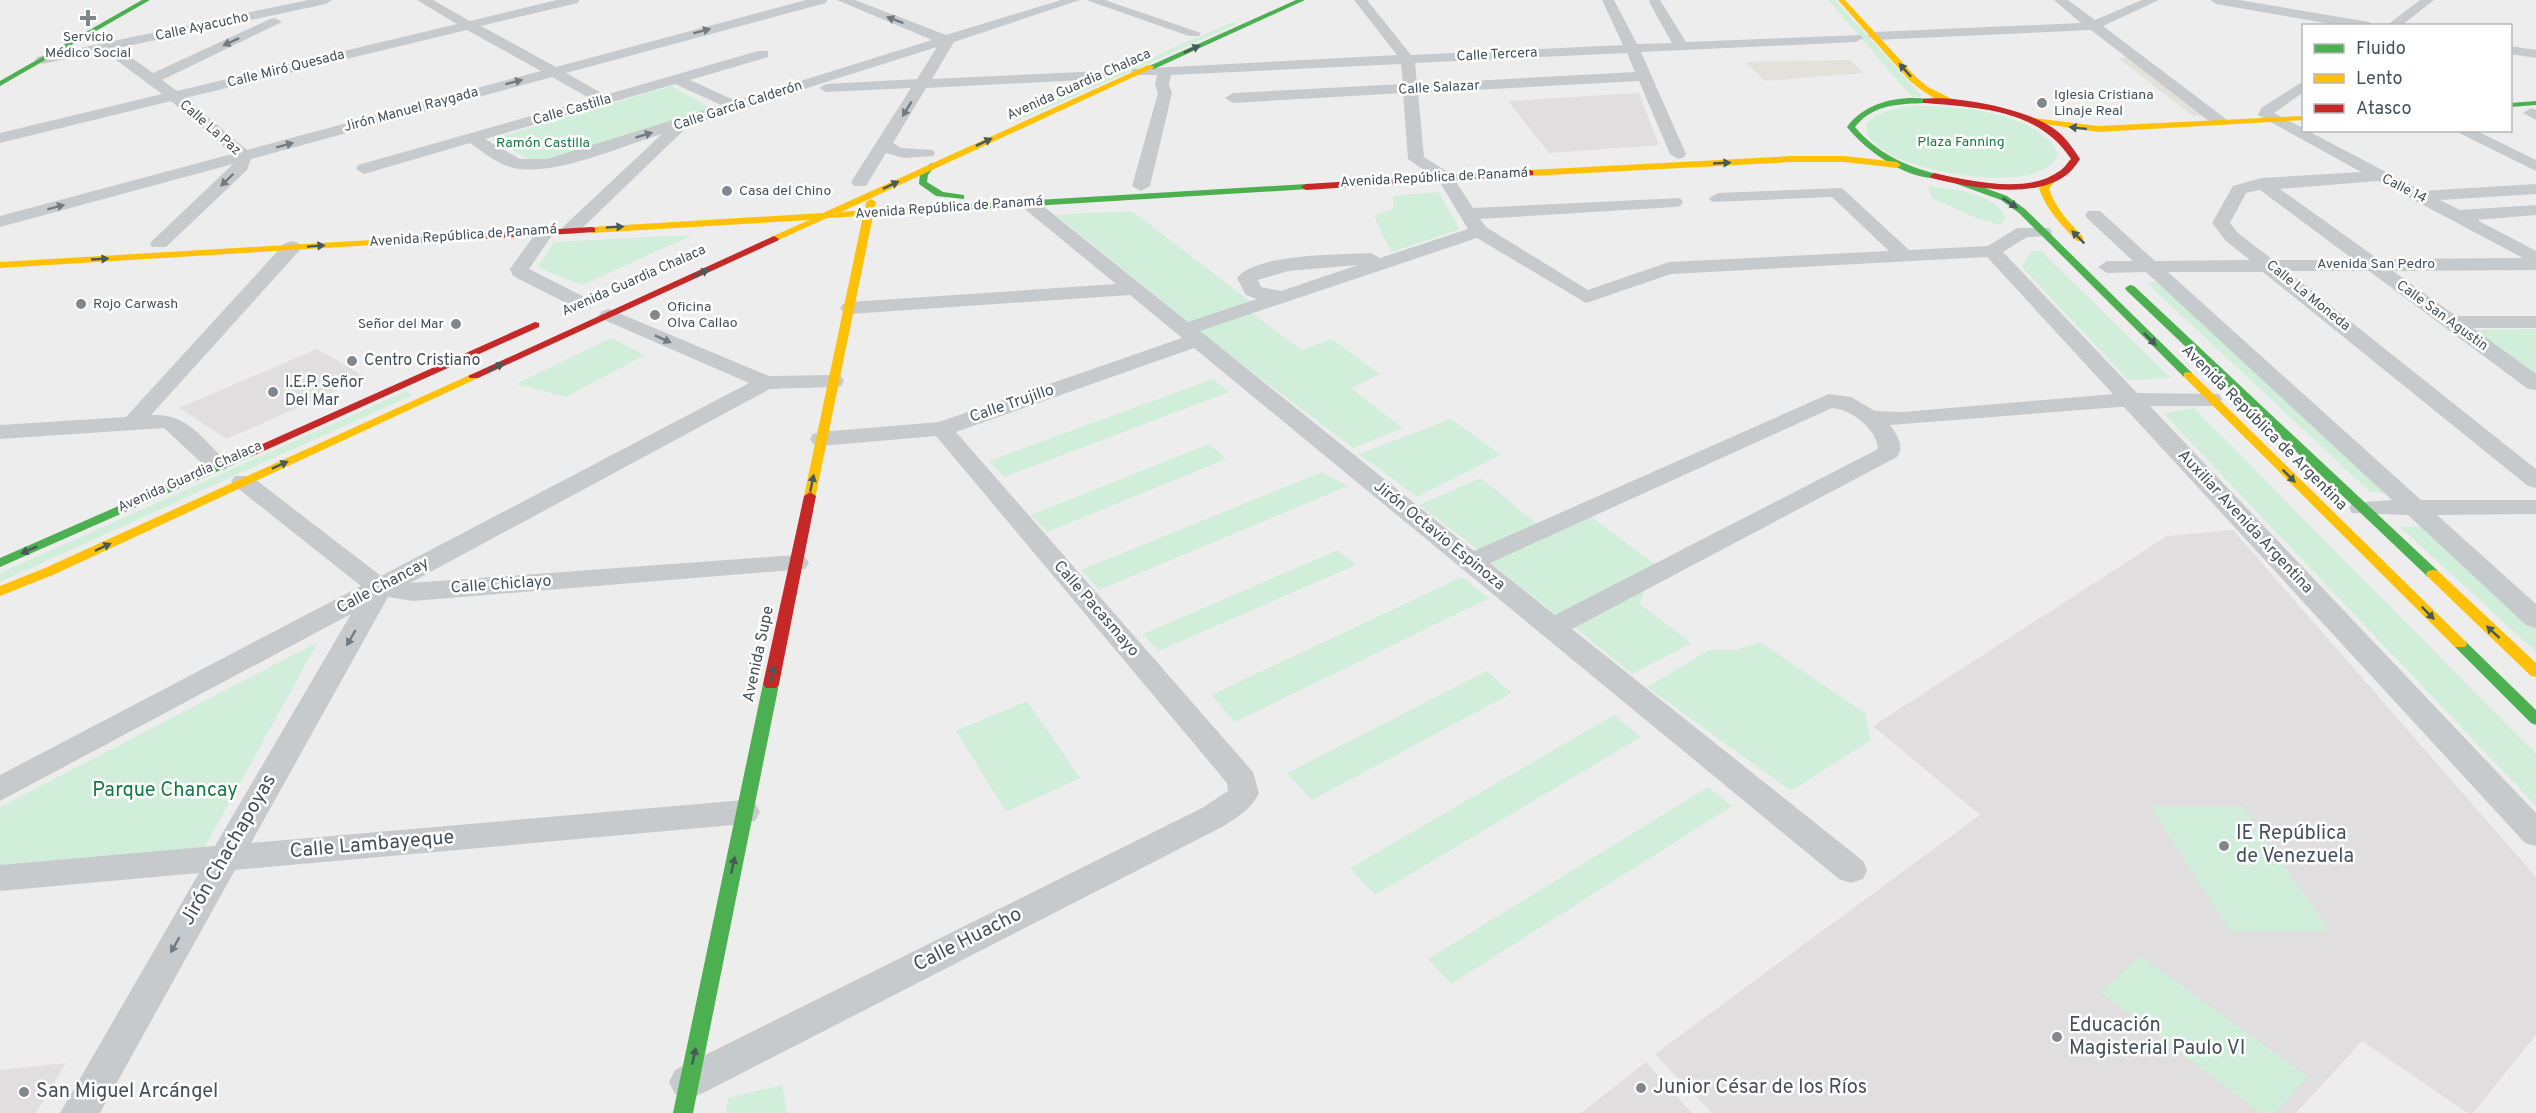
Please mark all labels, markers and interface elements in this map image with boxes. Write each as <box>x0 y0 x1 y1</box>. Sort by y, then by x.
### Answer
marker: Servicio Médico Social <box>79 9 97 27</box>
street label: Calle Ayacucho <box>154 9 250 45</box>
one-way arrow <box>886 15 904 25</box>
legend <box>2302 24 2512 132</box>
one-way arrow <box>693 26 711 35</box>
place label: Servicio Médico Social <box>45 29 131 62</box>
one-way arrow <box>222 38 239 47</box>
text: Fluido <box>2356 38 2406 61</box>
one-way arrow <box>1183 44 1201 53</box>
street label: Calle Tercera <box>1456 44 1538 66</box>
street label: Calle Miró Quesada <box>226 46 346 92</box>
street label: Avenida Guardia Chalaca <box>1004 46 1154 124</box>
one-way arrow <box>1898 62 1912 77</box>
text: Lento <box>2356 68 2402 91</box>
one-way arrow <box>505 77 523 87</box>
street label: Calle García Calderón <box>671 77 805 135</box>
street label: Calle Salazar <box>1398 77 1481 99</box>
street label: Jirón Manuel Raygada <box>342 84 480 136</box>
place label: Iglesia Cristiana Linaje Real <box>2054 87 2154 120</box>
street label: Calle Castilla <box>531 91 613 129</box>
marker: Iglesia Cristiana Linaje Real <box>2035 96 2049 110</box>
street label: Calle La Paz <box>176 97 244 159</box>
text: Atasco <box>2356 98 2412 121</box>
one-way arrow <box>901 101 912 117</box>
one-way arrow <box>2069 123 2088 133</box>
one-way arrow <box>635 130 653 139</box>
park label: Plaza Fanning <box>1917 134 2005 151</box>
park label: Ramón Castilla <box>496 135 590 152</box>
one-way arrow <box>976 137 994 147</box>
one-way arrow <box>276 139 294 149</box>
one-way arrow <box>1713 158 1732 167</box>
street label: Avenida República de Panamá <box>1340 165 1528 191</box>
street label: Calle 14 <box>2379 170 2429 208</box>
one-way arrow <box>220 172 234 186</box>
one-way arrow <box>882 181 899 190</box>
place label: Casa del Chino <box>739 183 831 200</box>
marker: Casa del Chino <box>720 184 734 198</box>
street label: Avenida República de Panamá <box>855 193 1043 223</box>
one-way arrow <box>2002 197 2018 209</box>
one-way arrow <box>48 202 66 211</box>
street label: Avenida República de Panamá <box>369 221 557 251</box>
one-way arrow <box>606 223 625 232</box>
one-way arrow <box>2072 231 2086 245</box>
one-way arrow <box>306 241 325 250</box>
street label: Avenida Guardia Chalaca <box>559 242 709 320</box>
one-way arrow <box>91 254 110 263</box>
street label: Avenida San Pedro <box>2317 256 2435 273</box>
street label: Calle La Moneda <box>2263 257 2353 335</box>
one-way arrow <box>692 268 710 278</box>
street label: Calle San Agustin <box>2393 277 2491 355</box>
place label: Rojo Carwash <box>93 296 178 313</box>
marker: Rojo Carwash <box>74 297 88 311</box>
place label: Oficina Olva Callao <box>667 299 738 332</box>
marker: Oficina Olva Callao <box>648 308 662 322</box>
place label: Señor del Mar <box>358 316 445 333</box>
marker: Señor del Mar <box>449 317 463 331</box>
one-way arrow <box>2142 332 2157 346</box>
one-way arrow <box>654 334 672 344</box>
street label: Avenida República de Argentina <box>2177 341 2351 515</box>
place label: Centro Cristiano <box>364 351 480 371</box>
marker: Centro Cristiano <box>345 354 359 368</box>
one-way arrow <box>487 363 504 372</box>
place label: I.E.P. Señor Del Mar <box>285 373 364 411</box>
street label: Calle Trujillo <box>967 380 1057 428</box>
marker: I.E.P. Señor Del Mar <box>266 385 280 399</box>
street label: Avenida Guardia Chalaca <box>115 438 265 516</box>
street label: Auxiliar Avenida Argentina <box>2173 446 2317 598</box>
one-way arrow <box>271 460 288 469</box>
one-way arrow <box>2281 468 2295 482</box>
one-way arrow <box>808 473 817 492</box>
street label: Jirón Octavio Espinoza <box>1369 477 1509 595</box>
one-way arrow <box>94 542 111 551</box>
one-way arrow <box>20 545 38 555</box>
street label: Calle Chancay <box>333 553 433 619</box>
street label: Calle Pacasmayo <box>1049 557 1143 661</box>
street label: Calle Chiclayo <box>450 572 552 598</box>
street label: Avenida Supe <box>739 604 779 704</box>
one-way arrow <box>2420 605 2434 619</box>
one-way arrow <box>2487 626 2501 640</box>
one-way arrow <box>346 630 356 647</box>
one-way arrow <box>768 664 777 683</box>
street label: Jirón Chachapoyas <box>175 770 283 930</box>
park label: Parque Chancay <box>92 778 238 804</box>
place label: IE República de Venezuela <box>2236 821 2354 870</box>
street label: Calle Lambayeque <box>289 825 455 865</box>
marker: IE República de Venezuela <box>2217 839 2231 853</box>
one-way arrow <box>729 855 738 874</box>
street label: Calle Huacho <box>909 902 1027 978</box>
one-way arrow <box>170 937 180 954</box>
place label: Educación Magisterial Paulo VI <box>2069 1013 2245 1062</box>
marker: Educación Magisterial Paulo VI <box>2050 1030 2064 1044</box>
one-way arrow <box>689 1046 699 1065</box>
place label: Junior César de los Ríos <box>1653 1075 1867 1101</box>
place label: San Miguel Arcángel <box>36 1079 218 1105</box>
marker: Junior César de los Ríos <box>1634 1081 1648 1095</box>
marker: San Miguel Arcángel <box>17 1085 31 1099</box>

